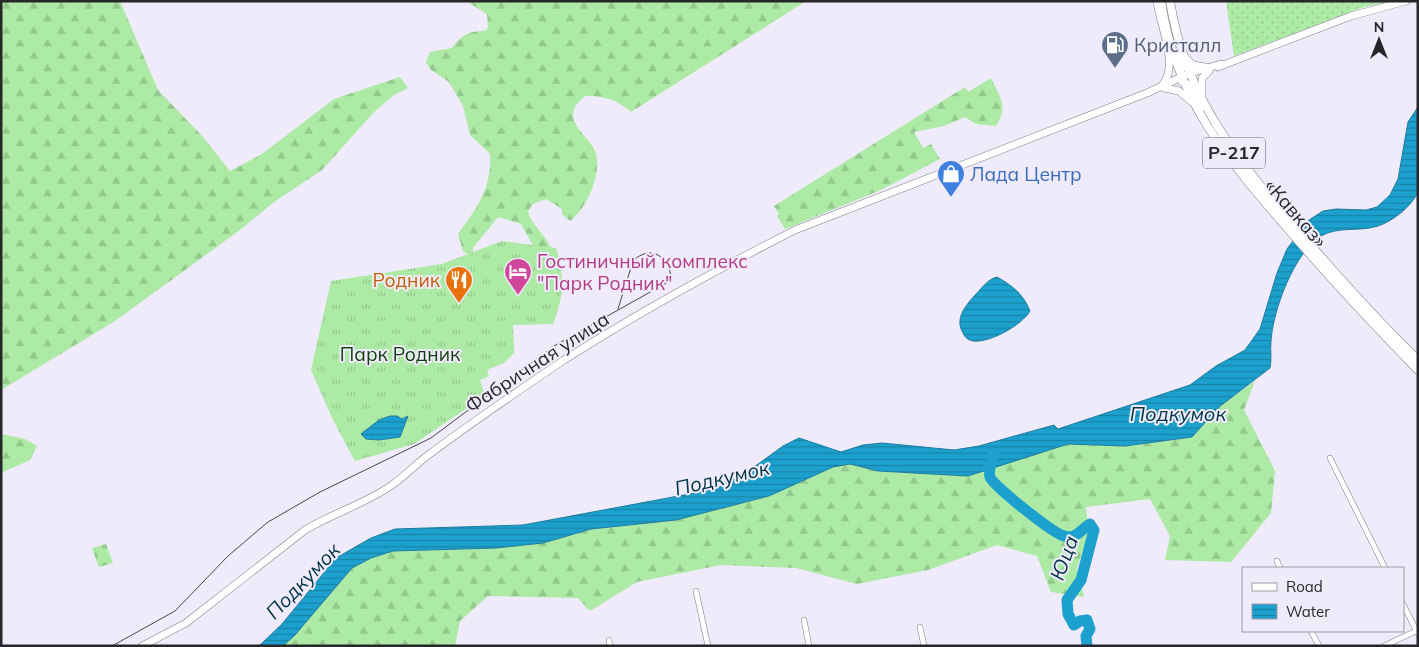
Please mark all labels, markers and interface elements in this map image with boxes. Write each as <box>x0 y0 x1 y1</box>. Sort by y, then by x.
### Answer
north arrow <box>1354 15 1404 65</box>
text: N <box>1374 18 1384 36</box>
fuel station icon: Кристалл <box>1100 30 1130 69</box>
place label: Кристалл <box>1134 33 1222 57</box>
road number: Р-217 <box>1203 138 1265 168</box>
shop icon: Лада Центр <box>936 159 966 198</box>
place label: Лада Центр <box>970 162 1082 186</box>
street label: «Кавказ» <box>1260 174 1332 252</box>
place label: Гостиничный комплекс "Парк Родник" <box>537 249 748 295</box>
hotel icon: Гостиничный комплекс "Парк Родник" <box>503 257 533 296</box>
restaurant icon: Родник <box>444 265 474 304</box>
place label: Родник <box>372 268 441 292</box>
street label: Фабричная улица <box>461 307 613 417</box>
park label: Парк Родник <box>340 342 461 366</box>
water label: Подкумок <box>1130 401 1227 426</box>
water label: Подкумок <box>672 454 773 501</box>
water label: Юца <box>1044 532 1083 583</box>
water label: Подкумок <box>260 536 346 624</box>
legend <box>1242 567 1404 632</box>
text: Road <box>1286 577 1323 596</box>
text: Water <box>1286 602 1330 621</box>

